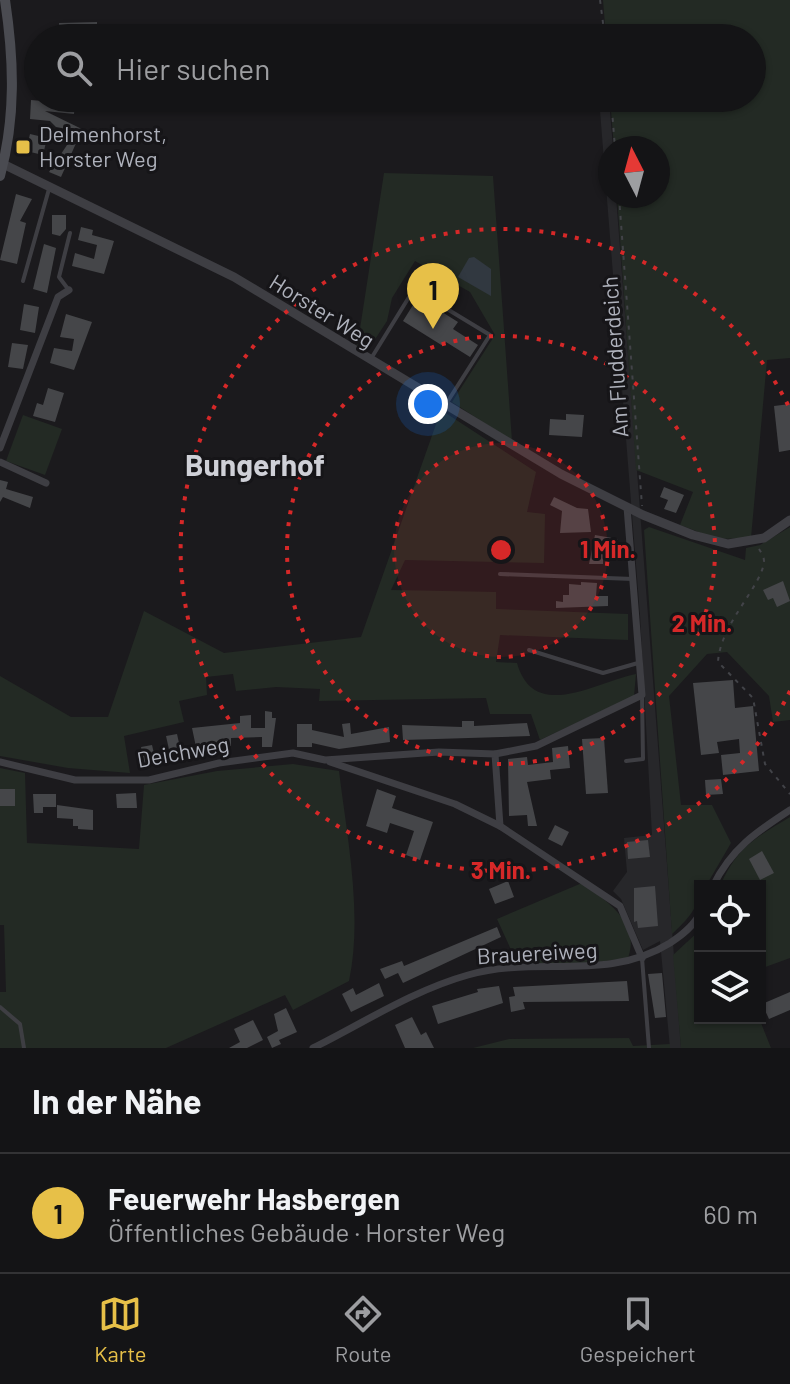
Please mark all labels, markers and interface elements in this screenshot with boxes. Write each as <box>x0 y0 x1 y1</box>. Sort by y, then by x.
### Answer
search box <box>24 24 766 112</box>
icon: search <box>52 46 96 90</box>
text: Hier suchen <box>116 50 270 86</box>
place label: Delmenhorst, Horster Weg <box>39 120 167 171</box>
north arrow <box>598 136 670 208</box>
marker: Delmenhorst, Horster Weg <box>14 138 32 156</box>
pin: 1 <box>407 263 459 329</box>
street label: Horster Weg <box>265 268 380 353</box>
street label: Am Fludderdeich <box>595 276 633 439</box>
your location <box>408 384 448 424</box>
district label: Bungerhof <box>185 446 325 482</box>
text: 1 Min. <box>580 534 636 563</box>
centre of rings <box>487 536 515 564</box>
text: 2 Min. <box>672 608 732 637</box>
street label: Deichweg <box>135 730 231 772</box>
text: 3 Min. <box>471 855 531 884</box>
map controls <box>694 880 766 1024</box>
button: locate <box>694 880 766 952</box>
street label: Brauereiweg <box>476 936 598 968</box>
button: layers <box>694 952 766 1024</box>
text: In der Nähe <box>32 1080 202 1121</box>
text: Feuerwehr Hasbergen <box>108 1180 400 1216</box>
text: 1 <box>53 1198 63 1229</box>
text: 60 m <box>703 1198 758 1229</box>
text: Öffentliches Gebäude · Horster Weg <box>108 1216 505 1247</box>
tab: Karte <box>94 1292 147 1366</box>
tab: Route <box>335 1292 391 1366</box>
tab: Gespeichert <box>580 1292 696 1366</box>

